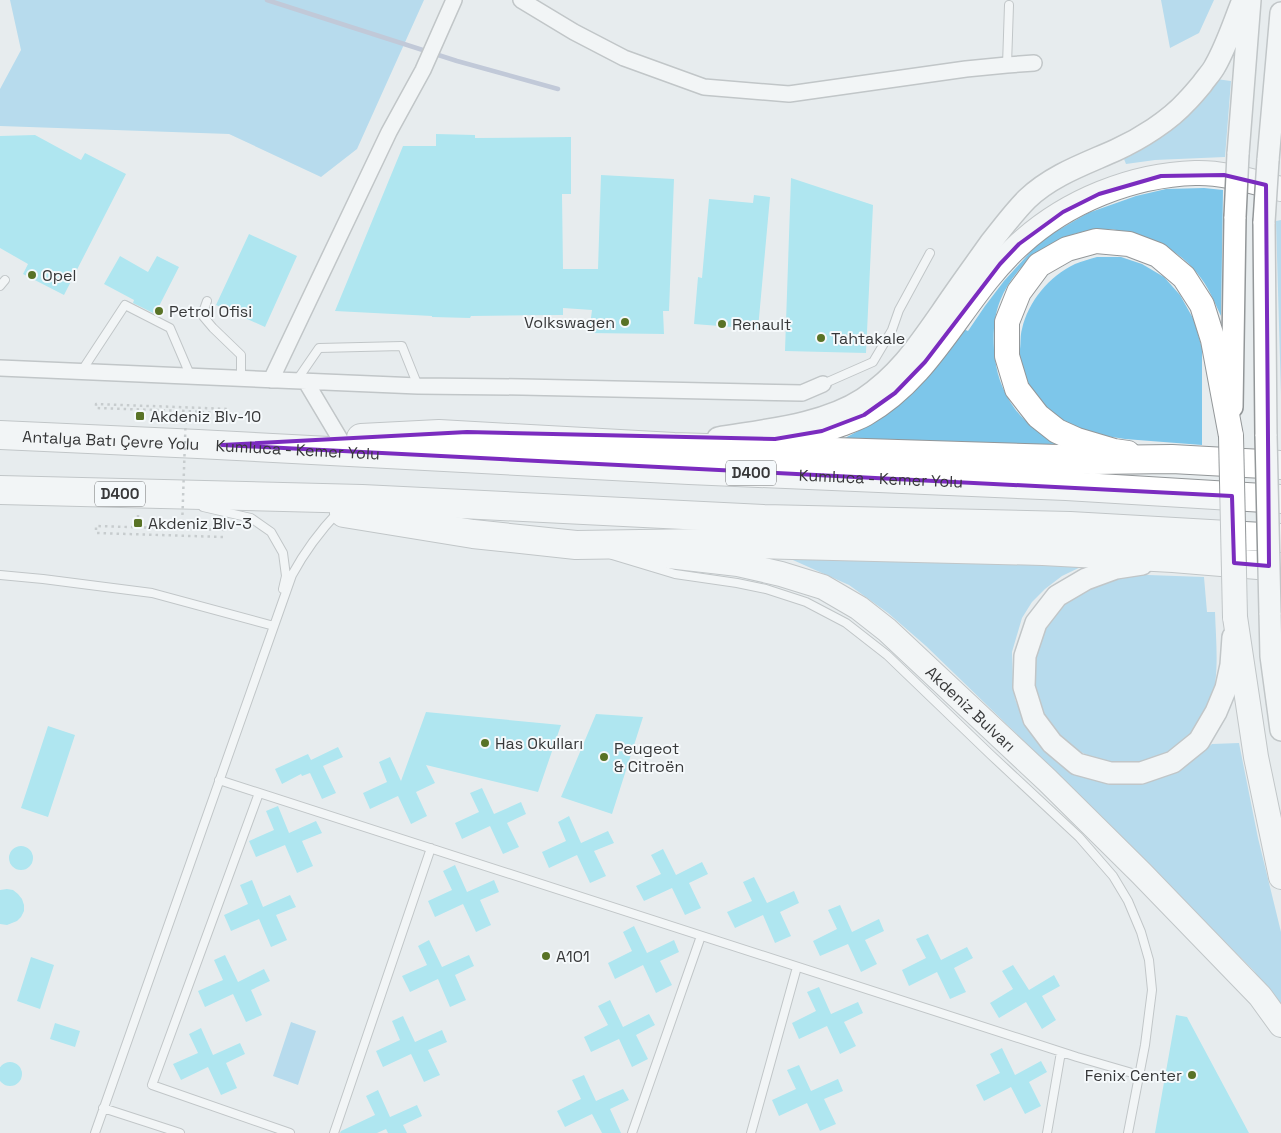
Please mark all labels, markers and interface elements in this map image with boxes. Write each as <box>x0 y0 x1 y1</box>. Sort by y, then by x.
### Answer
place label: Opel <box>42 265 76 286</box>
marker: Opel <box>26 269 38 281</box>
place label: Petrol Ofisi <box>169 301 252 322</box>
marker: Petrol Ofisi <box>153 305 165 317</box>
place label: Volkswagen <box>524 312 615 333</box>
place label: Renault <box>732 314 791 335</box>
marker: Volkswagen <box>619 316 631 328</box>
marker: Renault <box>716 318 728 330</box>
place label: Tahtakale <box>831 328 905 349</box>
marker: Tahtakale <box>815 332 827 344</box>
place label: Akdeniz Blv-10 <box>150 406 261 427</box>
marker: Akdeniz Blv-10 <box>134 410 146 422</box>
street label: Antalya Batı Çevre Yolu <box>22 426 200 455</box>
street label: Kumluca - Kemer Yolu <box>215 435 380 465</box>
road number: D400 <box>726 460 776 486</box>
street label: Kumluca - Kemer Yolu <box>798 465 963 493</box>
road number: D400 <box>95 482 145 506</box>
place label: Akdeniz Blv-3 <box>148 513 252 534</box>
marker: Akdeniz Blv-3 <box>132 517 144 529</box>
street label: Akdeniz Bulvarı <box>921 662 1020 756</box>
place label: Has Okulları <box>495 733 583 754</box>
marker: Has Okulları <box>479 737 491 749</box>
place label: Peugeot & Citroën <box>614 738 684 777</box>
marker: Peugeot & Citroën <box>598 751 610 763</box>
place label: A101 <box>556 946 590 967</box>
marker: A101 <box>540 950 552 962</box>
place label: Fenix Center <box>1085 1065 1182 1086</box>
marker: Fenix Center <box>1186 1069 1198 1081</box>

